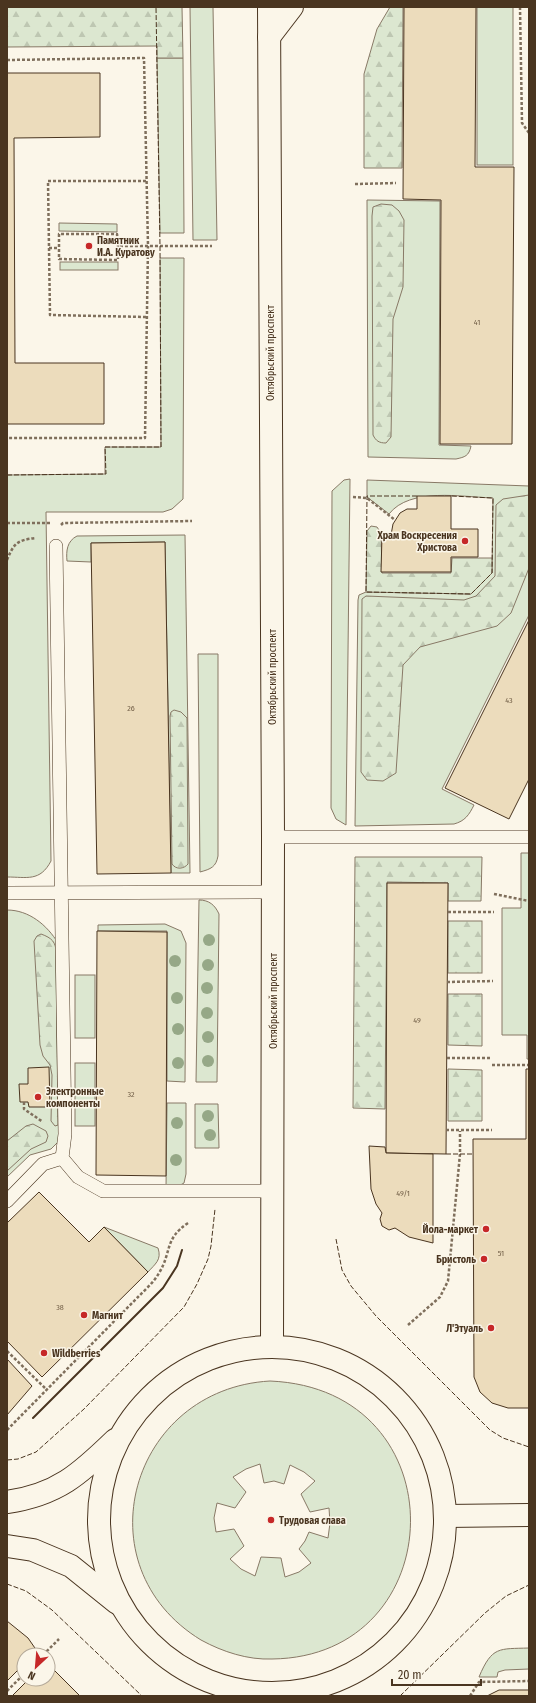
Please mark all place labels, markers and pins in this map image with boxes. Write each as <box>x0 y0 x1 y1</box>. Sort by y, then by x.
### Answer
place label: Памятник И.А. Куратову <box>97 235 155 259</box>
marker: Памятник И.А. Куратову <box>84 241 94 251</box>
place label: Храм Воскресения Христова <box>376 530 457 554</box>
marker: Храм Воскресения Христова <box>460 536 470 546</box>
place label: Электронные компоненты <box>46 1086 104 1110</box>
marker: Электронные компоненты <box>33 1092 43 1102</box>
place label: Йола-маркет <box>422 1223 479 1236</box>
marker: Йола-маркет <box>481 1224 491 1234</box>
place label: Бристоль <box>436 1254 476 1266</box>
marker: Бристоль <box>479 1254 489 1264</box>
marker: Магнит <box>79 1310 89 1320</box>
place label: Магнит <box>92 1310 124 1322</box>
place label: Л'Этуаль <box>446 1323 483 1335</box>
marker: Л'Этуаль <box>486 1323 496 1333</box>
marker: Wildberries <box>39 1348 49 1358</box>
place label: Wildberries <box>52 1348 101 1360</box>
marker: Трудовая слава <box>266 1515 276 1525</box>
place label: Трудовая слава <box>279 1515 346 1527</box>

